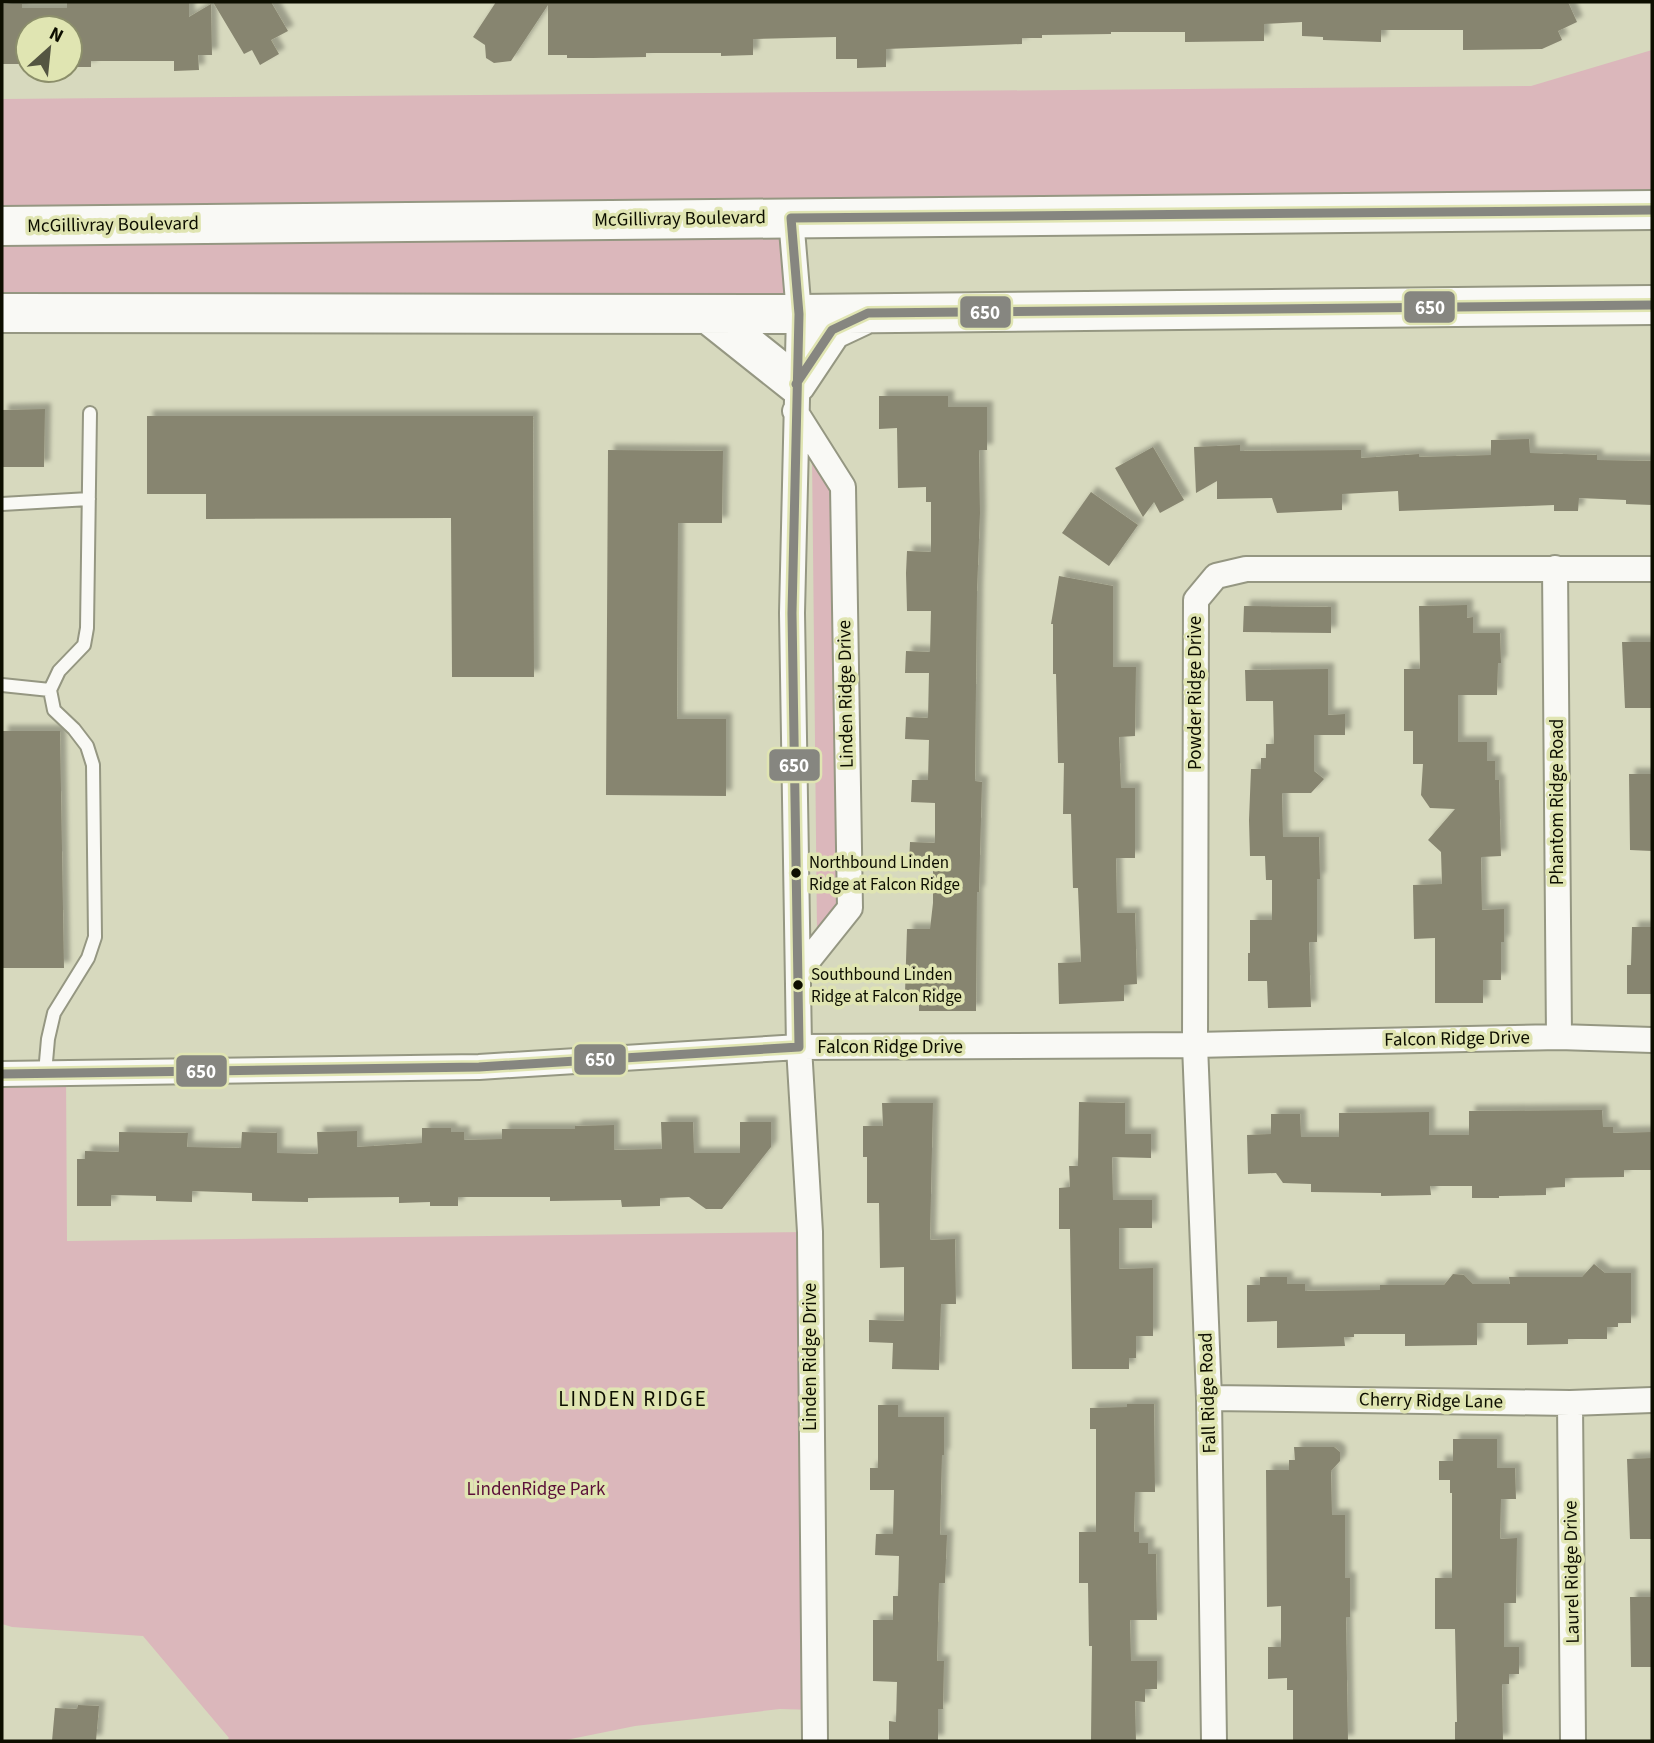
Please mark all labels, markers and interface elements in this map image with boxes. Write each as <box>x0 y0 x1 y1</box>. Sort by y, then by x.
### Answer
north arrow <box>14 14 84 84</box>
text: N <box>44 20 68 50</box>
street label: McGillivray Boulevard <box>594 204 766 234</box>
street label: McGillivray Boulevard <box>27 210 199 240</box>
line badge: 650 <box>1403 290 1456 324</box>
line badge: 650 <box>959 295 1012 329</box>
text: 650 <box>1415 295 1445 322</box>
text: 650 <box>970 300 1000 327</box>
street label: Powder Ridge Drive <box>1182 616 1209 770</box>
street label: Linden Ridge Drive <box>831 620 861 768</box>
street label: Phantom Ridge Road <box>1544 719 1571 885</box>
line badge: 650 <box>768 748 821 782</box>
text: 650 <box>779 753 809 780</box>
place label: Northbound Linden Ridge at Falcon Ridge <box>809 851 960 897</box>
marker: Northbound Linden Ridge at Falcon Ridge <box>789 866 803 880</box>
place label: Southbound Linden Ridge at Falcon Ridge <box>811 963 962 1009</box>
marker: Southbound Linden Ridge at Falcon Ridge <box>791 978 805 992</box>
street label: Falcon Ridge Drive <box>1384 1024 1530 1054</box>
street label: Falcon Ridge Drive <box>817 1034 963 1061</box>
line badge: 650 <box>573 1043 627 1076</box>
text: 650 <box>585 1047 615 1074</box>
line badge: 650 <box>175 1054 228 1088</box>
text: 650 <box>186 1059 216 1086</box>
street label: Linden Ridge Drive <box>797 1283 824 1431</box>
street label: Fall Ridge Road <box>1192 1332 1224 1454</box>
district label: LINDEN RIDGE <box>558 1384 708 1414</box>
street label: Cherry Ridge Lane <box>1359 1386 1503 1416</box>
park label: LindenRidge Park <box>467 1476 606 1503</box>
street label: Laurel Ridge Drive <box>1557 1500 1587 1644</box>

